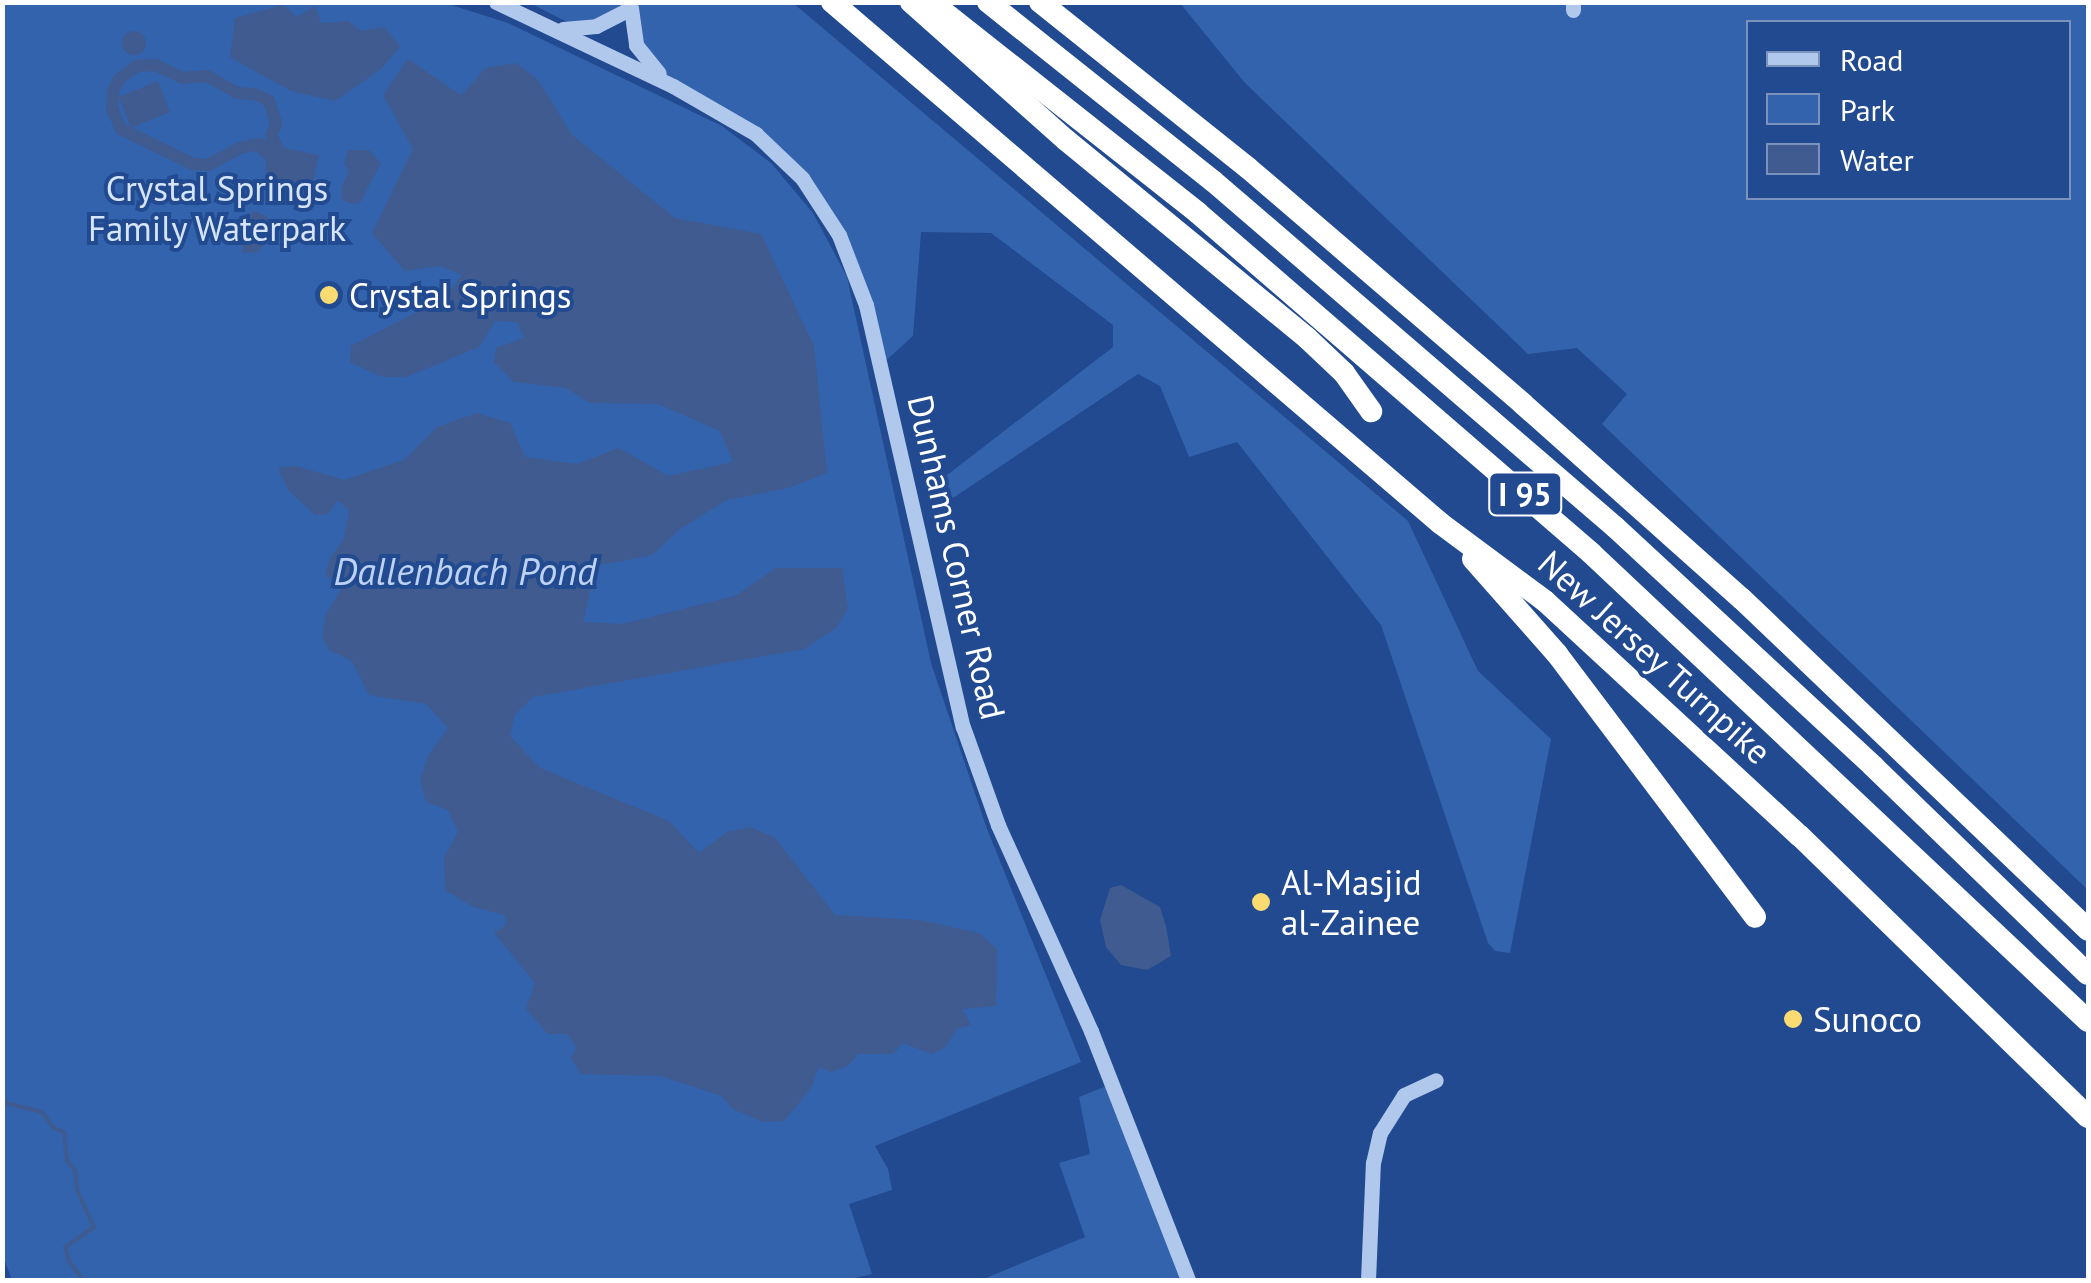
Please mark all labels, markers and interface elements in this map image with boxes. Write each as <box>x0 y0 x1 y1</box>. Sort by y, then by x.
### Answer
legend <box>1746 20 2071 200</box>
text: Road <box>1840 40 1904 79</box>
text: Park <box>1840 90 1895 129</box>
text: Water <box>1840 140 1914 179</box>
park label: Crystal Springs Family Waterpark <box>87 167 347 249</box>
place label: Crystal Springs <box>349 274 572 316</box>
marker: Crystal Springs <box>318 284 340 306</box>
street label: Dunhams Corner Road <box>899 391 1015 723</box>
road number: I 95 <box>1488 467 1562 521</box>
street label: New Jersey Turnpike <box>1529 541 1781 773</box>
water label: Dallenbach Pond <box>334 548 596 594</box>
place label: Al-Masjid al-Zainee <box>1281 861 1422 943</box>
marker: Al-Masjid al-Zainee <box>1250 891 1272 913</box>
place label: Sunoco <box>1813 998 1922 1040</box>
marker: Sunoco <box>1782 1008 1804 1030</box>

